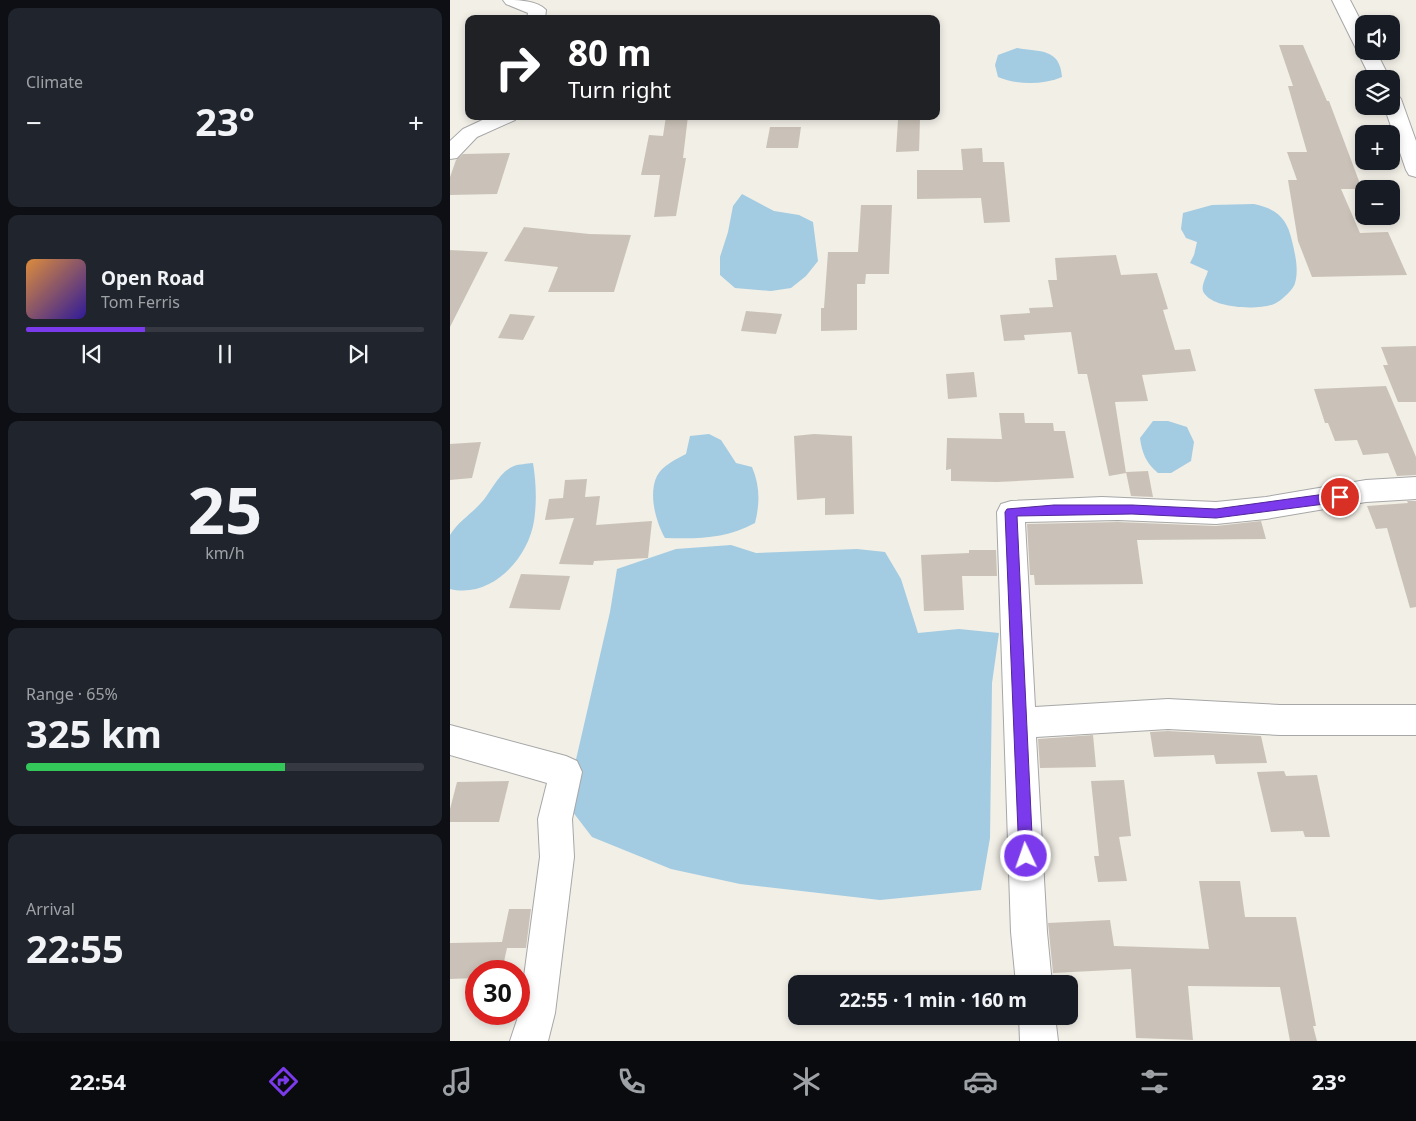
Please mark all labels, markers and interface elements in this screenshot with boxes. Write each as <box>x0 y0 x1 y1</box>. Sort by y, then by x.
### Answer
map controls <box>1355 15 1400 225</box>
button: sound <box>1355 15 1400 60</box>
text: 80 m <box>568 29 651 76</box>
icon: right <box>485 35 550 100</box>
button: layers <box>1355 70 1400 115</box>
text: Climate <box>26 71 83 93</box>
text: Turn right <box>568 74 671 104</box>
text: 23° <box>195 95 255 147</box>
text: − <box>26 103 42 141</box>
text: + <box>408 103 424 141</box>
button: + <box>1355 125 1400 170</box>
button: − <box>1355 180 1400 225</box>
text: Open Road <box>101 265 204 291</box>
text: Tom Ferris <box>101 291 180 313</box>
icon: previous <box>78 340 106 368</box>
icon: pause <box>211 340 239 368</box>
icon: next <box>344 340 372 368</box>
text: 25 <box>188 465 262 553</box>
pin <box>1319 476 1361 518</box>
icon: arrive <box>1326 483 1354 511</box>
text: km/h <box>205 542 245 564</box>
text: Range · 65% <box>26 683 118 705</box>
text: 325 km <box>26 707 162 759</box>
position arrow <box>999 829 1051 881</box>
text: Arrival <box>26 898 75 920</box>
text: 22:55 <box>26 922 124 974</box>
speed limit sign: 30 <box>465 960 530 1025</box>
text: 22:55 · 1 min · 160 m <box>839 987 1027 1013</box>
icon: directions <box>266 1064 301 1099</box>
icon: music <box>440 1064 475 1099</box>
icon: phone <box>614 1064 649 1099</box>
icon: climate <box>789 1064 824 1099</box>
icon: car <box>963 1064 998 1099</box>
icon: filters <box>1137 1064 1172 1099</box>
text: 22:54 <box>70 1066 126 1096</box>
text: 23° <box>1312 1066 1346 1096</box>

